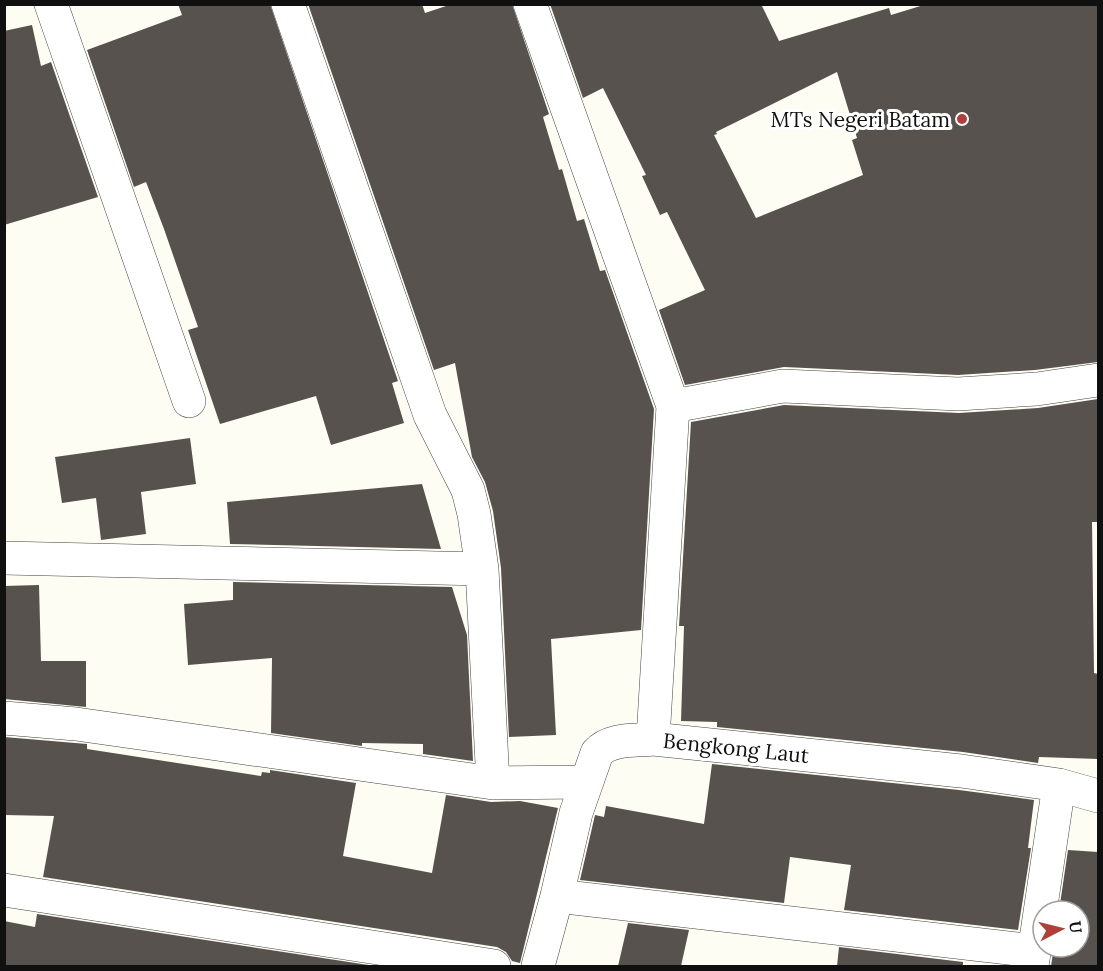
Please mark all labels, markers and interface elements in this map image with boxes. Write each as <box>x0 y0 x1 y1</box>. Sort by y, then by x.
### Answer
place label: MTs Negeri Batam <box>771 106 950 133</box>
marker: MTs Negeri Batam <box>955 112 969 126</box>
street label: Bengkong Laut <box>662 727 811 769</box>
north arrow <box>1031 899 1091 959</box>
text: U <box>1065 920 1087 934</box>

